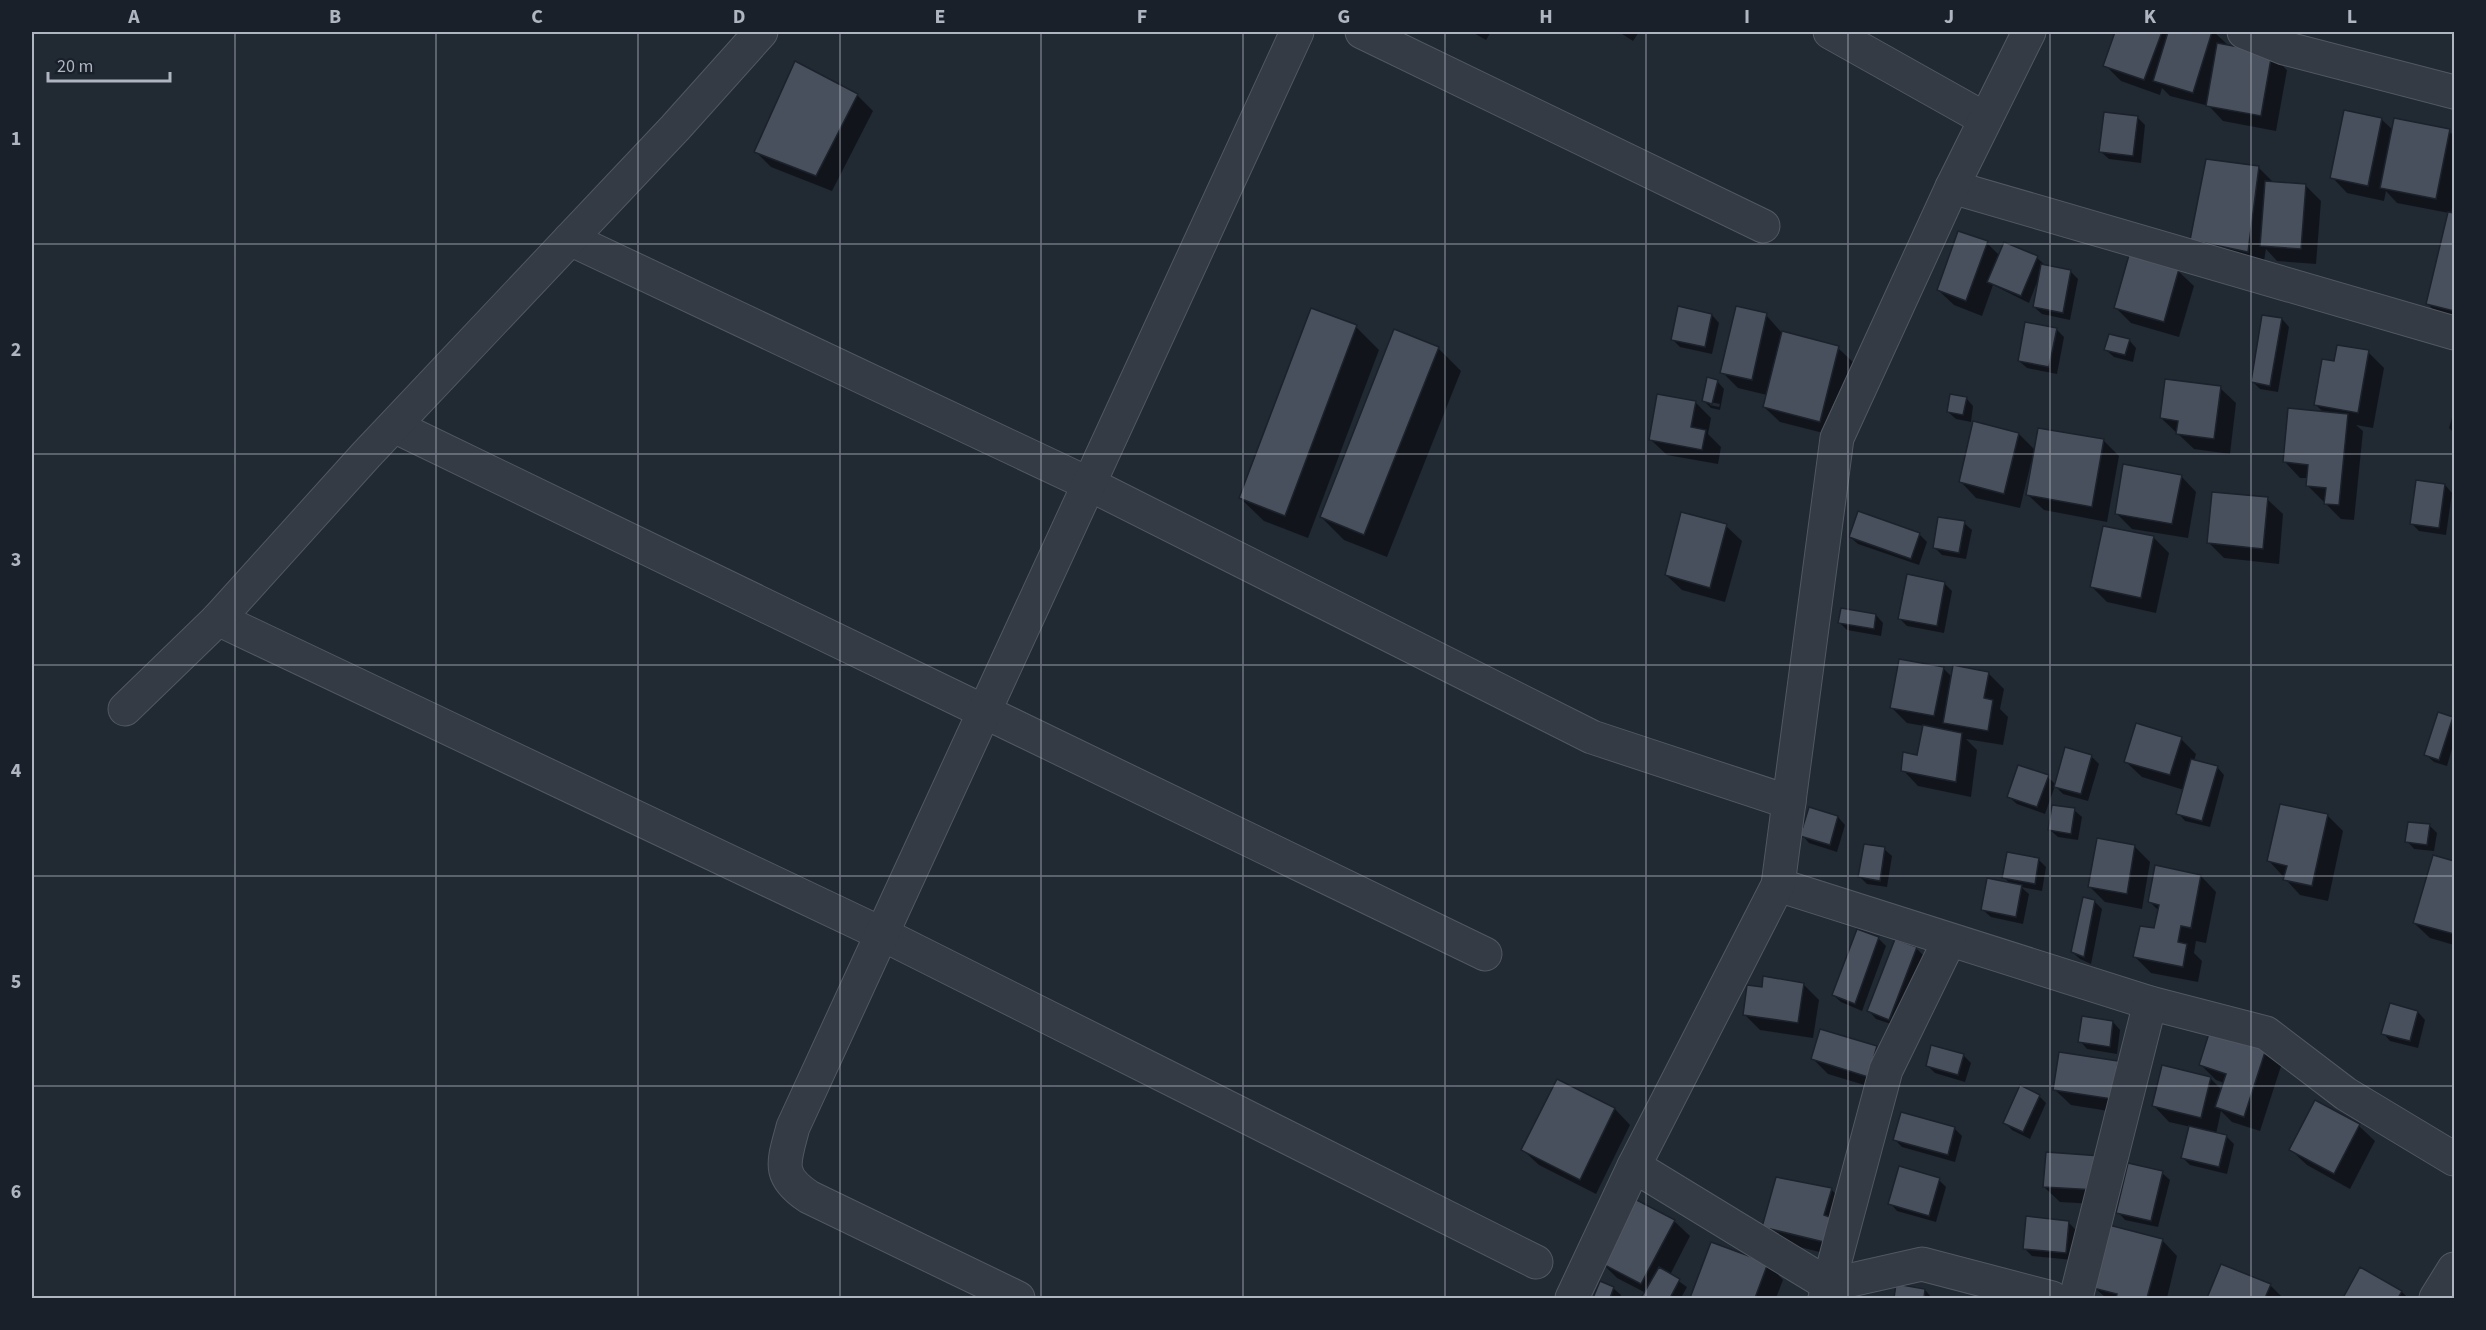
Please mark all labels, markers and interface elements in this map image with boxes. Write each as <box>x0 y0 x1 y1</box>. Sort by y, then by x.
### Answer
text: A <box>127 3 140 31</box>
text: B <box>329 3 341 31</box>
text: C <box>531 3 543 31</box>
text: D <box>733 3 745 31</box>
text: E <box>935 3 945 31</box>
text: F <box>1137 3 1147 31</box>
text: G <box>1338 3 1350 31</box>
text: H <box>1539 3 1553 31</box>
text: I <box>1744 3 1750 31</box>
text: J <box>1944 3 1954 31</box>
text: K <box>2144 3 2157 31</box>
text: L <box>2347 3 2357 31</box>
scale bar <box>48 45 170 83</box>
text: 20 m <box>57 54 93 79</box>
text: 1 <box>11 125 21 153</box>
text: 2 <box>11 336 21 364</box>
text: 3 <box>11 546 21 574</box>
text: 4 <box>11 757 22 785</box>
text: 5 <box>11 968 21 996</box>
text: 6 <box>11 1178 21 1206</box>

